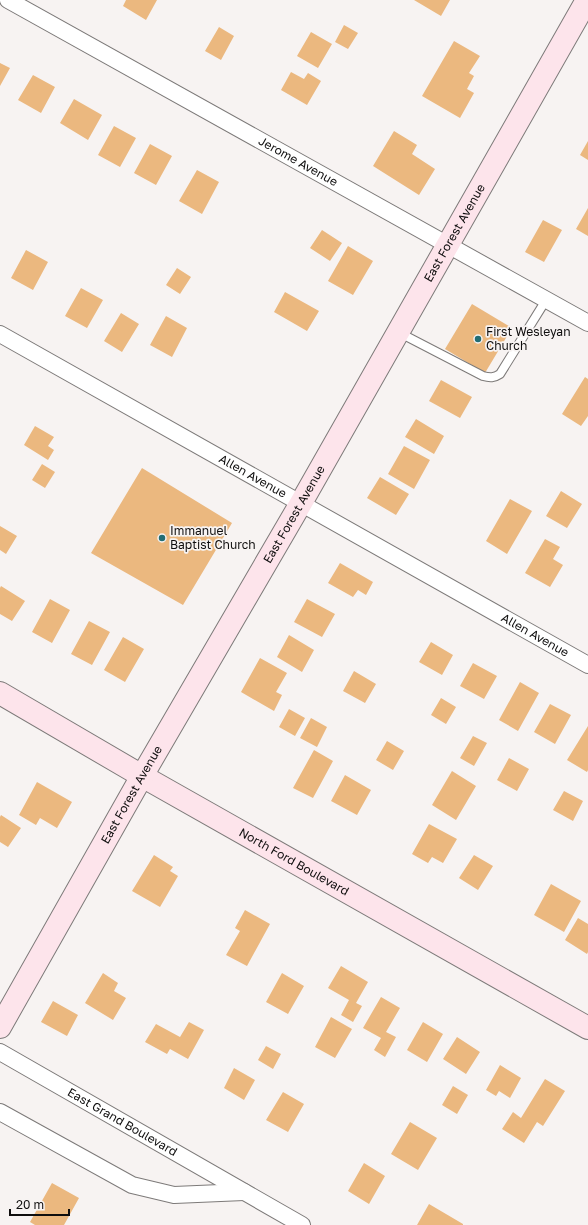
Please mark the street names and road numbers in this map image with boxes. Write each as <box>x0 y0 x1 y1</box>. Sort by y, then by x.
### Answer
street label: Jerome Avenue <box>256 133 341 189</box>
street label: East Forest Avenue <box>420 181 488 284</box>
street label: Allen Avenue <box>217 451 289 501</box>
street label: East Forest Avenue <box>260 463 328 566</box>
street label: Allen Avenue <box>499 610 572 660</box>
street label: East Forest Avenue <box>97 743 165 846</box>
street label: North Ford Boulevard <box>237 824 352 898</box>
street label: East Grand Boulevard <box>65 1084 180 1159</box>

